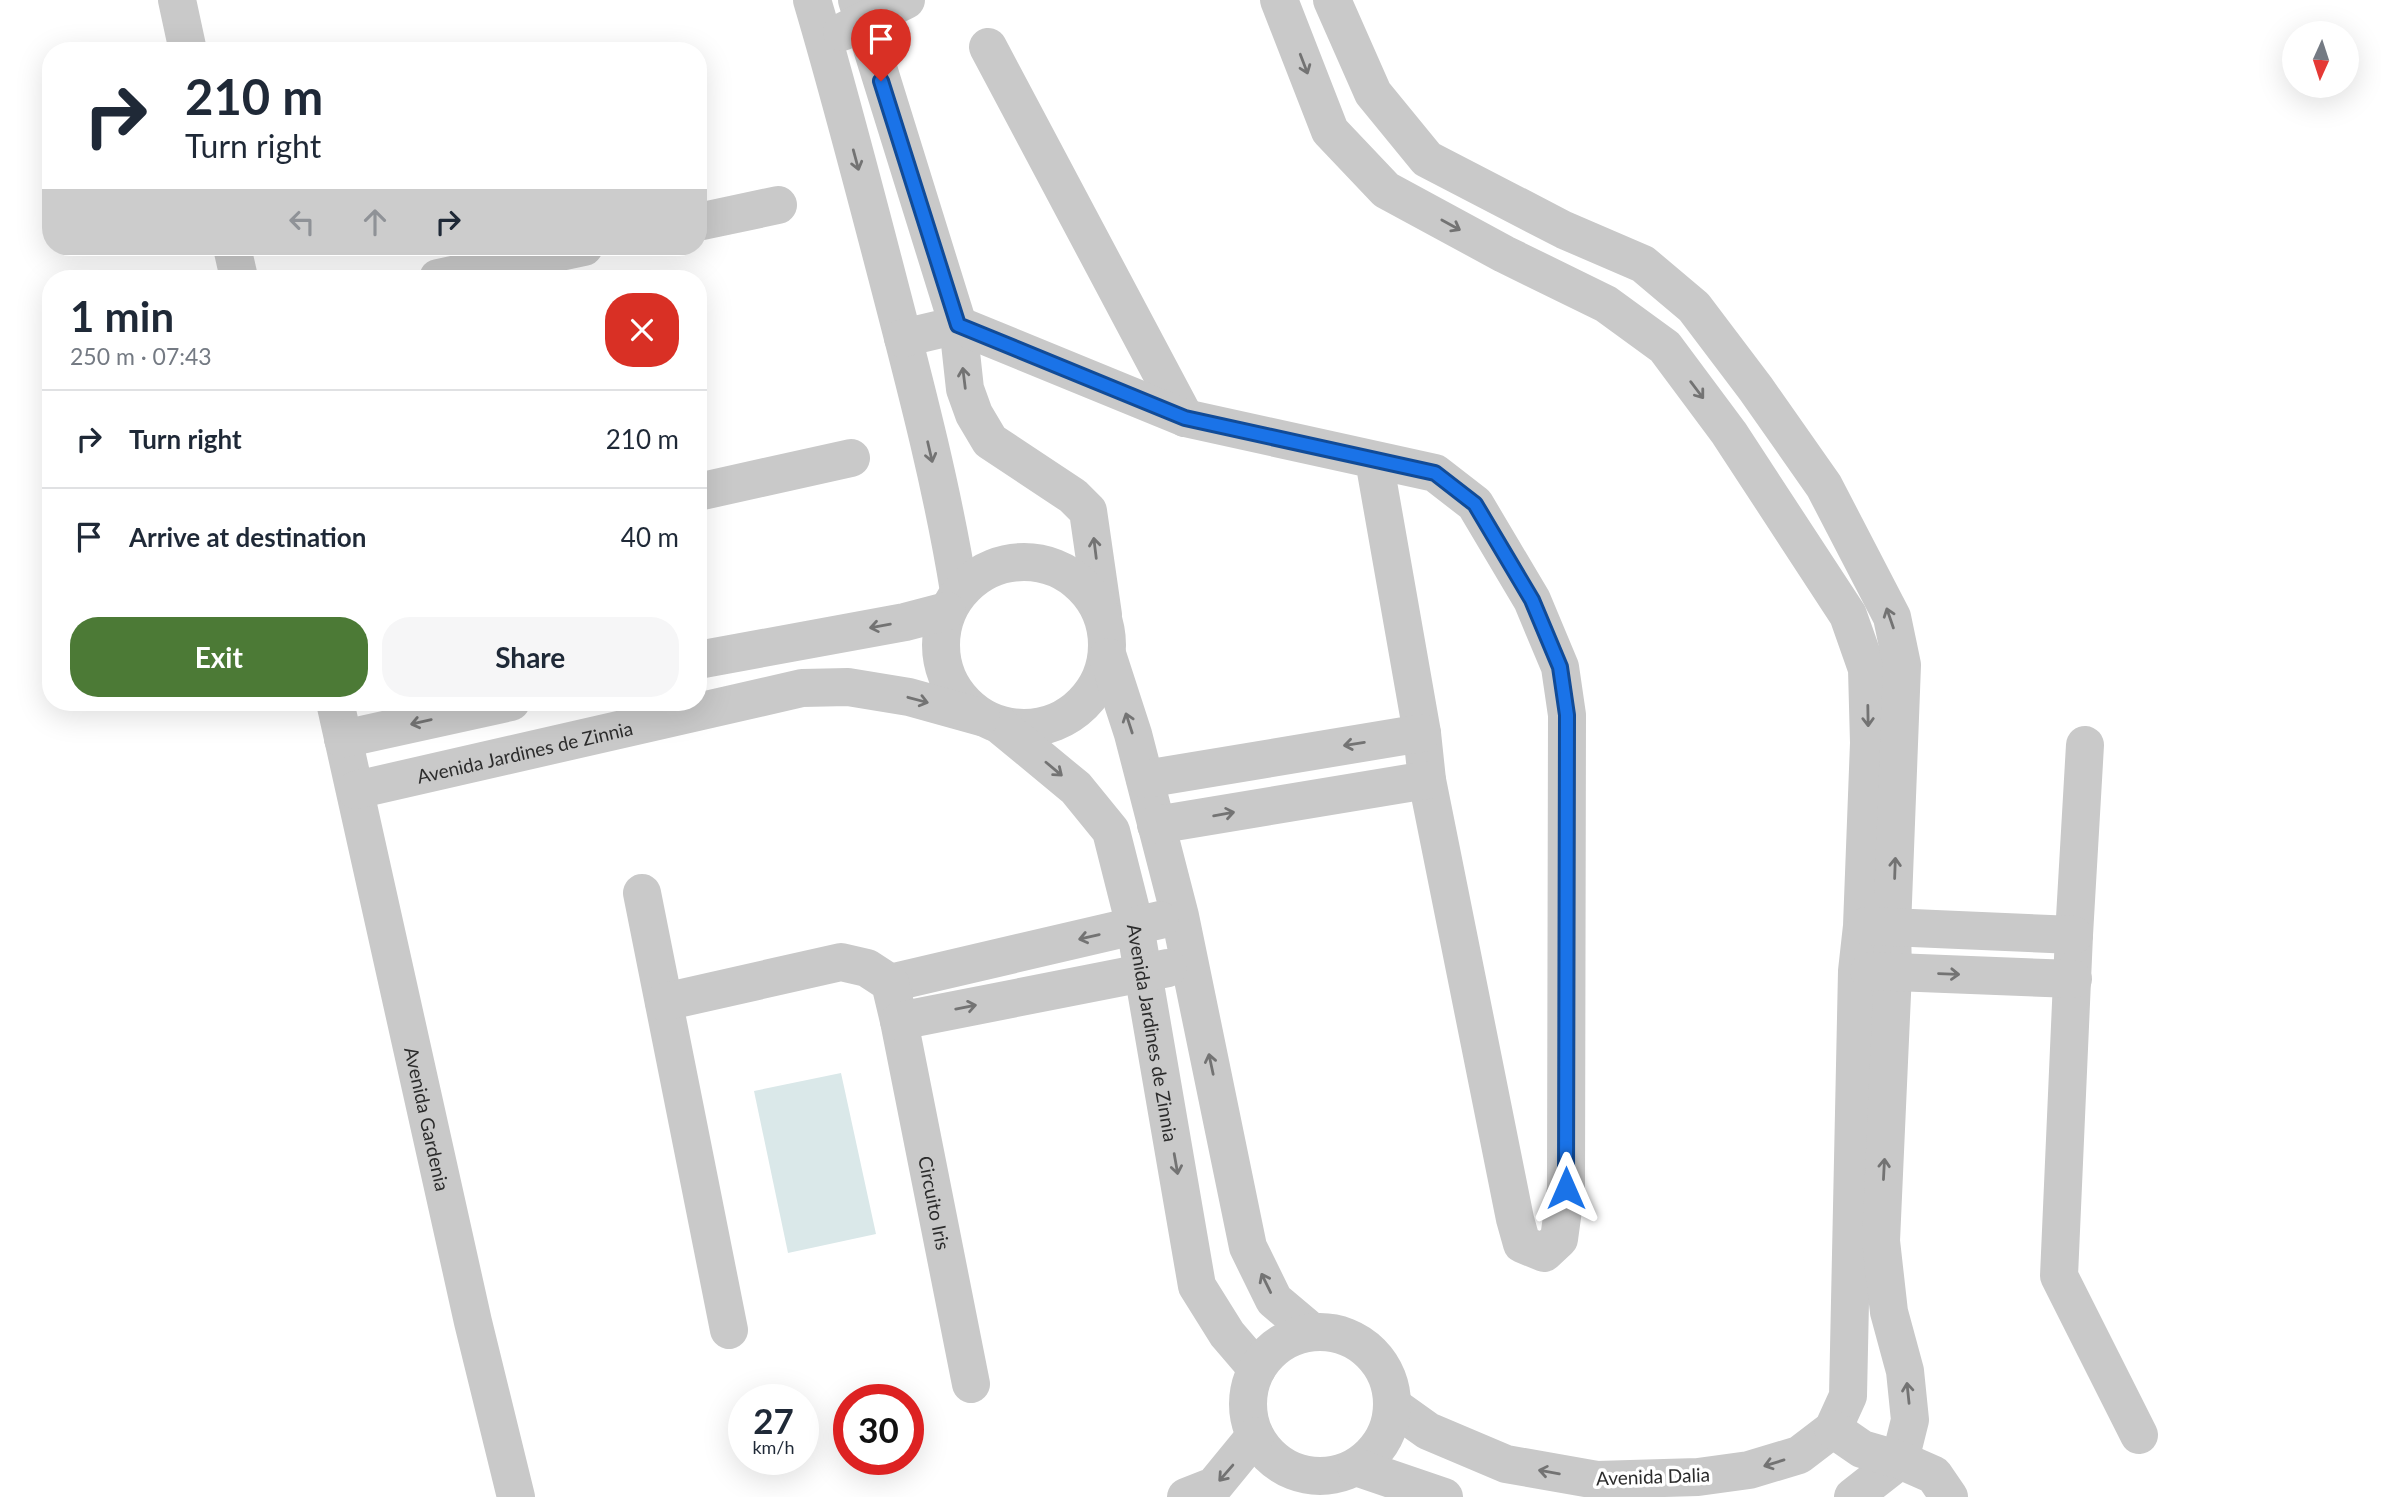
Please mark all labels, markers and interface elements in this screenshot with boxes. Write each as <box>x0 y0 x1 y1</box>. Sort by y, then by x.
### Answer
pin <box>851 9 911 81</box>
icon: arrive <box>862 20 900 58</box>
north arrow <box>2282 21 2359 98</box>
map controls <box>2282 21 2359 98</box>
one-way arrow <box>1298 52 1311 74</box>
text: 210 m <box>185 67 323 125</box>
icon: right <box>70 70 161 161</box>
text: Turn right <box>185 126 321 165</box>
one-way arrow <box>850 148 863 171</box>
icon: left <box>283 203 321 241</box>
icon: ahead <box>356 203 394 241</box>
icon: right <box>429 203 467 241</box>
one-way arrow <box>1440 219 1461 232</box>
text: 1 min <box>70 291 174 341</box>
button: close <box>605 293 679 367</box>
text: 250 m · 07:43 <box>70 342 212 370</box>
one-way arrow <box>958 367 971 389</box>
one-way arrow <box>1690 380 1705 399</box>
icon: right <box>70 420 108 458</box>
text: Turn right <box>129 423 242 455</box>
text: 210 m <box>606 423 679 455</box>
one-way arrow <box>924 440 937 463</box>
icon: arrive <box>70 518 108 556</box>
text: Arrive at destination <box>129 521 366 553</box>
text: 40 m <box>621 521 679 553</box>
one-way arrow <box>1088 537 1101 560</box>
one-way arrow <box>1883 607 1895 629</box>
button: Exit <box>70 617 368 697</box>
button: Share <box>382 617 679 697</box>
one-way arrow <box>869 620 892 633</box>
one-way arrow <box>906 694 929 707</box>
one-way arrow <box>1861 704 1875 727</box>
one-way arrow <box>1122 713 1135 735</box>
one-way arrow <box>410 716 433 729</box>
street label: Avenida Jardines de Zinnia <box>415 716 635 787</box>
one-way arrow <box>1343 738 1366 751</box>
one-way arrow <box>1044 762 1062 777</box>
one-way arrow <box>1212 807 1235 820</box>
one-way arrow <box>1888 857 1901 880</box>
street label: Avenida Jardines de Zinnia <box>1123 922 1183 1143</box>
one-way arrow <box>1078 930 1101 944</box>
one-way arrow <box>1938 968 1961 981</box>
one-way arrow <box>954 1000 977 1014</box>
street label: Avenida Gardenia <box>401 1045 455 1193</box>
one-way arrow <box>1204 1053 1218 1076</box>
position arrow <box>1529 1151 1603 1225</box>
one-way arrow <box>1170 1152 1183 1175</box>
street label: Circuito Iris <box>915 1154 956 1252</box>
one-way arrow <box>1878 1158 1891 1181</box>
one-way arrow <box>1259 1273 1272 1294</box>
one-way arrow <box>1901 1383 1914 1405</box>
speed limit sign: 30 <box>833 1384 924 1475</box>
text: 27 <box>753 1399 794 1441</box>
text: km/h <box>752 1436 795 1458</box>
one-way arrow <box>1764 1457 1786 1470</box>
street label: Avenida Dalia <box>1596 1463 1710 1489</box>
one-way arrow <box>1217 1464 1234 1481</box>
one-way arrow <box>1538 1465 1561 1478</box>

